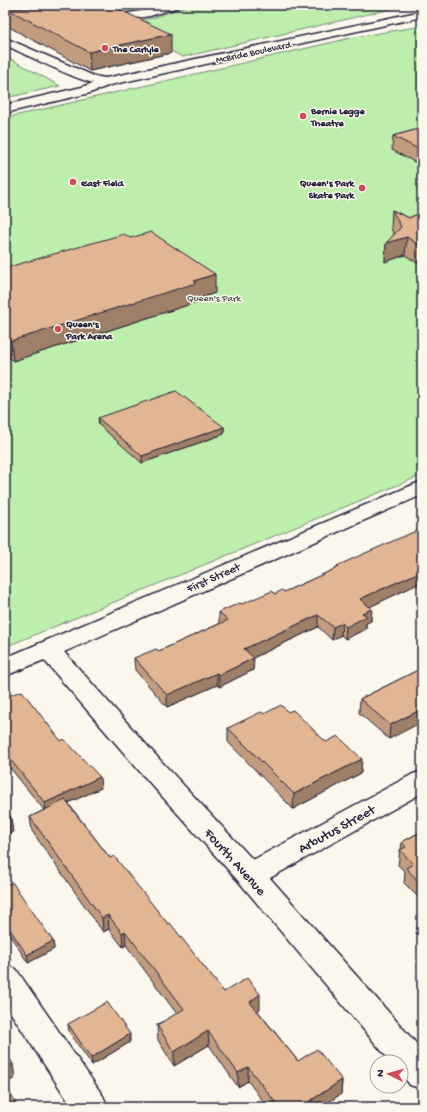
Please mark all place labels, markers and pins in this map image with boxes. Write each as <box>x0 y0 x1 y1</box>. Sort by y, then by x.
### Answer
marker: The Carlyle <box>100 43 110 53</box>
place label: The Carlyle <box>112 44 160 56</box>
place label: Bernie Legge Theatre <box>310 106 365 130</box>
marker: Bernie Legge Theatre <box>298 111 308 121</box>
marker: East Field <box>68 177 78 187</box>
place label: East Field <box>80 178 125 190</box>
place label: Queen's Park Skate Park <box>300 178 356 202</box>
marker: Queen's Park Skate Park <box>357 183 367 193</box>
place label: Queen's Park Arena <box>65 319 114 343</box>
marker: Queen's Park Arena <box>53 324 63 334</box>

